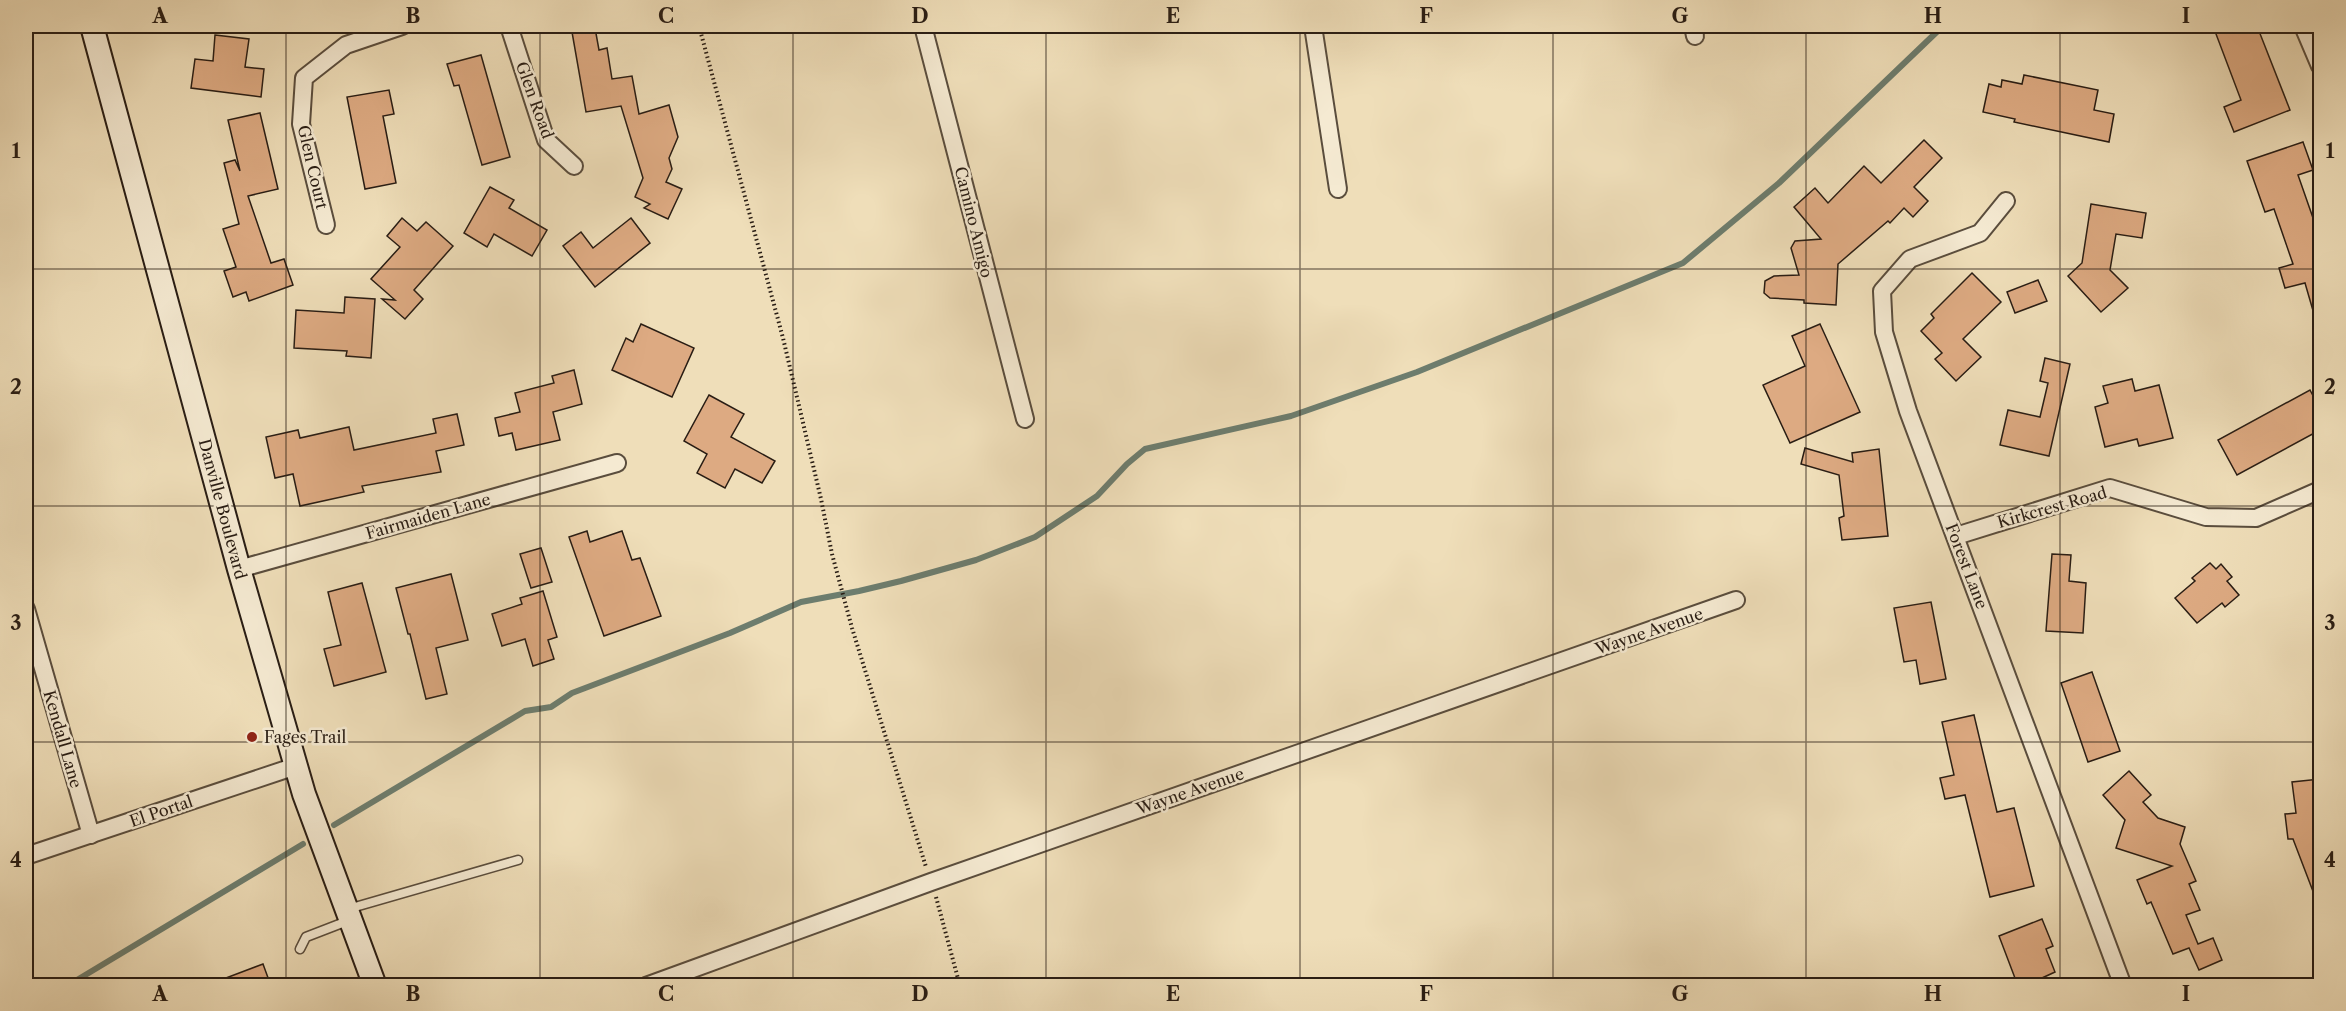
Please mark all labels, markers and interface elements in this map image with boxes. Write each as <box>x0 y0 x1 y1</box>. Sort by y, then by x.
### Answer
text: A <box>151 4 168 28</box>
text: B <box>406 4 421 28</box>
text: C <box>658 4 674 28</box>
text: D <box>911 4 929 28</box>
text: E <box>1166 4 1180 28</box>
text: F <box>1419 4 1433 28</box>
text: G <box>1672 4 1689 28</box>
text: H <box>1924 4 1942 28</box>
text: I <box>2182 4 2190 28</box>
street label: Glen Road <box>512 59 558 141</box>
street label: Glen Court <box>294 123 332 211</box>
text: 1 <box>12 139 21 163</box>
text: 1 <box>2326 139 2335 163</box>
street label: Camino Amigo <box>951 164 998 280</box>
text: 2 <box>10 375 22 399</box>
text: 2 <box>2324 375 2336 399</box>
street label: Danville Boulevard <box>195 437 251 582</box>
street label: Kirkcrest Road <box>1995 482 2109 532</box>
street label: Fairmaiden Lane <box>363 489 493 543</box>
street label: Forest Lane <box>1942 521 1992 611</box>
street label: Wayne Avenue <box>1592 603 1705 659</box>
text: 3 <box>10 611 22 635</box>
text: 3 <box>2324 611 2336 635</box>
street label: Kendall Lane <box>39 688 87 790</box>
place label: Fages Trail <box>264 727 346 747</box>
marker: Fages Trail <box>245 730 259 744</box>
street label: Wayne Avenue <box>1133 763 1246 819</box>
street label: El Portal <box>127 791 196 831</box>
text: 4 <box>10 848 22 872</box>
text: 4 <box>2324 848 2336 872</box>
text: A <box>151 982 168 1006</box>
text: B <box>406 982 421 1006</box>
text: C <box>658 982 674 1006</box>
text: D <box>911 982 929 1006</box>
text: E <box>1166 982 1180 1006</box>
text: F <box>1419 982 1433 1006</box>
text: G <box>1672 982 1689 1006</box>
text: H <box>1924 982 1942 1006</box>
text: I <box>2182 982 2190 1006</box>

